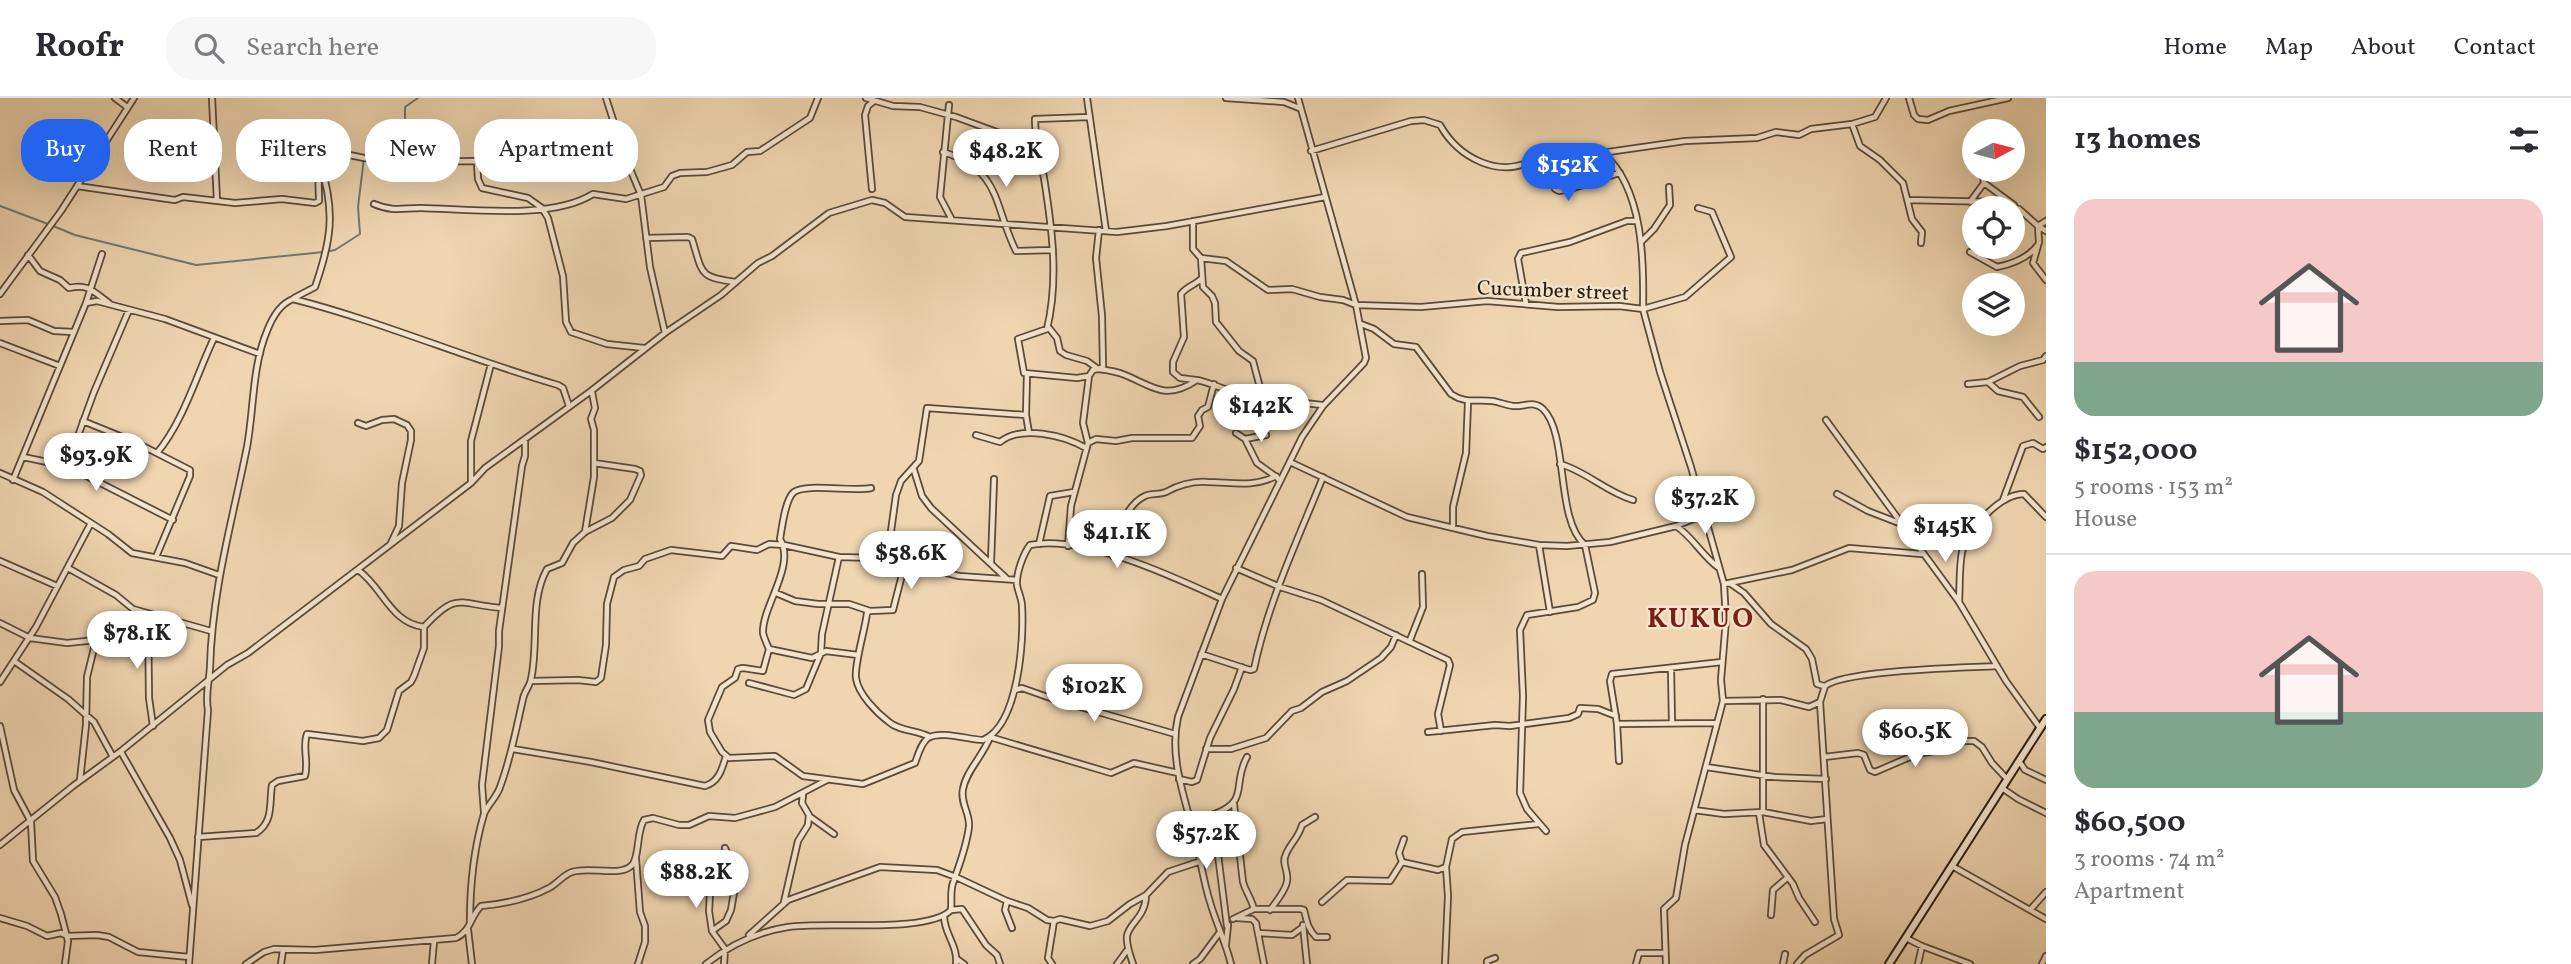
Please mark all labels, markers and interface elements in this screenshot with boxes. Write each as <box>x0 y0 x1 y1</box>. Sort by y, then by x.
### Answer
search box <box>166 17 656 80</box>
text: Roofr <box>35 25 124 71</box>
icon: search <box>190 29 228 67</box>
text: Search here <box>246 30 379 66</box>
text: Home <box>2163 31 2227 65</box>
text: Map <box>2265 31 2313 65</box>
text: About <box>2351 31 2416 65</box>
text: Contact <box>2454 31 2536 65</box>
chip: Buy <box>21 119 110 182</box>
chip: Rent <box>124 119 222 182</box>
chip: Filters <box>236 119 351 182</box>
chip: New <box>365 119 460 182</box>
chip: Apartment <box>474 119 638 182</box>
north arrow <box>1962 119 2025 182</box>
map controls <box>1962 119 2025 336</box>
text: 13 homes <box>2074 119 2201 161</box>
icon: filters <box>2505 121 2543 159</box>
pin: $48.2K <box>949 130 1063 189</box>
text: $48.2K <box>969 136 1043 168</box>
pin: $152K <box>1519 144 1617 203</box>
text: $152K <box>1537 150 1599 182</box>
button: locate <box>1962 196 2025 259</box>
icon: home <box>2246 245 2372 371</box>
button: layers <box>1962 273 2025 336</box>
street label: Cucumber street <box>1476 274 1630 309</box>
pin: $142K <box>1212 384 1310 444</box>
text: $142K <box>1229 391 1293 423</box>
text: $152,000 <box>2074 430 2198 472</box>
pin: $93.9K <box>39 434 153 493</box>
text: $93.9K <box>60 440 132 472</box>
text: 5 rooms · 153 m² <box>2074 472 2233 504</box>
pin: $37.2K <box>1648 476 1762 536</box>
text: $37.2K <box>1671 483 1739 515</box>
pin: $145K <box>1896 504 1994 564</box>
text: House <box>2074 504 2137 536</box>
pin: $41.1K <box>1060 510 1174 570</box>
text: $145K <box>1913 511 1977 543</box>
text: $41.1K <box>1083 517 1151 549</box>
pin: $58.6K <box>854 532 968 591</box>
text: $58.6K <box>875 538 947 570</box>
district label: KUKUO <box>1647 600 1755 639</box>
pin: $78.1K <box>80 612 194 671</box>
icon: home <box>2246 617 2372 743</box>
text: $78.1K <box>103 618 171 650</box>
pin: $102K <box>1045 664 1143 724</box>
text: $102K <box>1062 671 1126 703</box>
pin: $60.5K <box>1858 710 1972 769</box>
text: $60.5K <box>1878 716 1952 748</box>
text: $60,500 <box>2074 802 2185 844</box>
pin: $57.2K <box>1149 812 1263 871</box>
text: $57.2K <box>1172 818 1240 850</box>
text: 3 rooms · 74 m² <box>2074 844 2224 876</box>
pin: $88.2K <box>639 850 753 910</box>
text: $88.2K <box>660 857 732 889</box>
text: Apartment <box>2074 876 2185 908</box>

